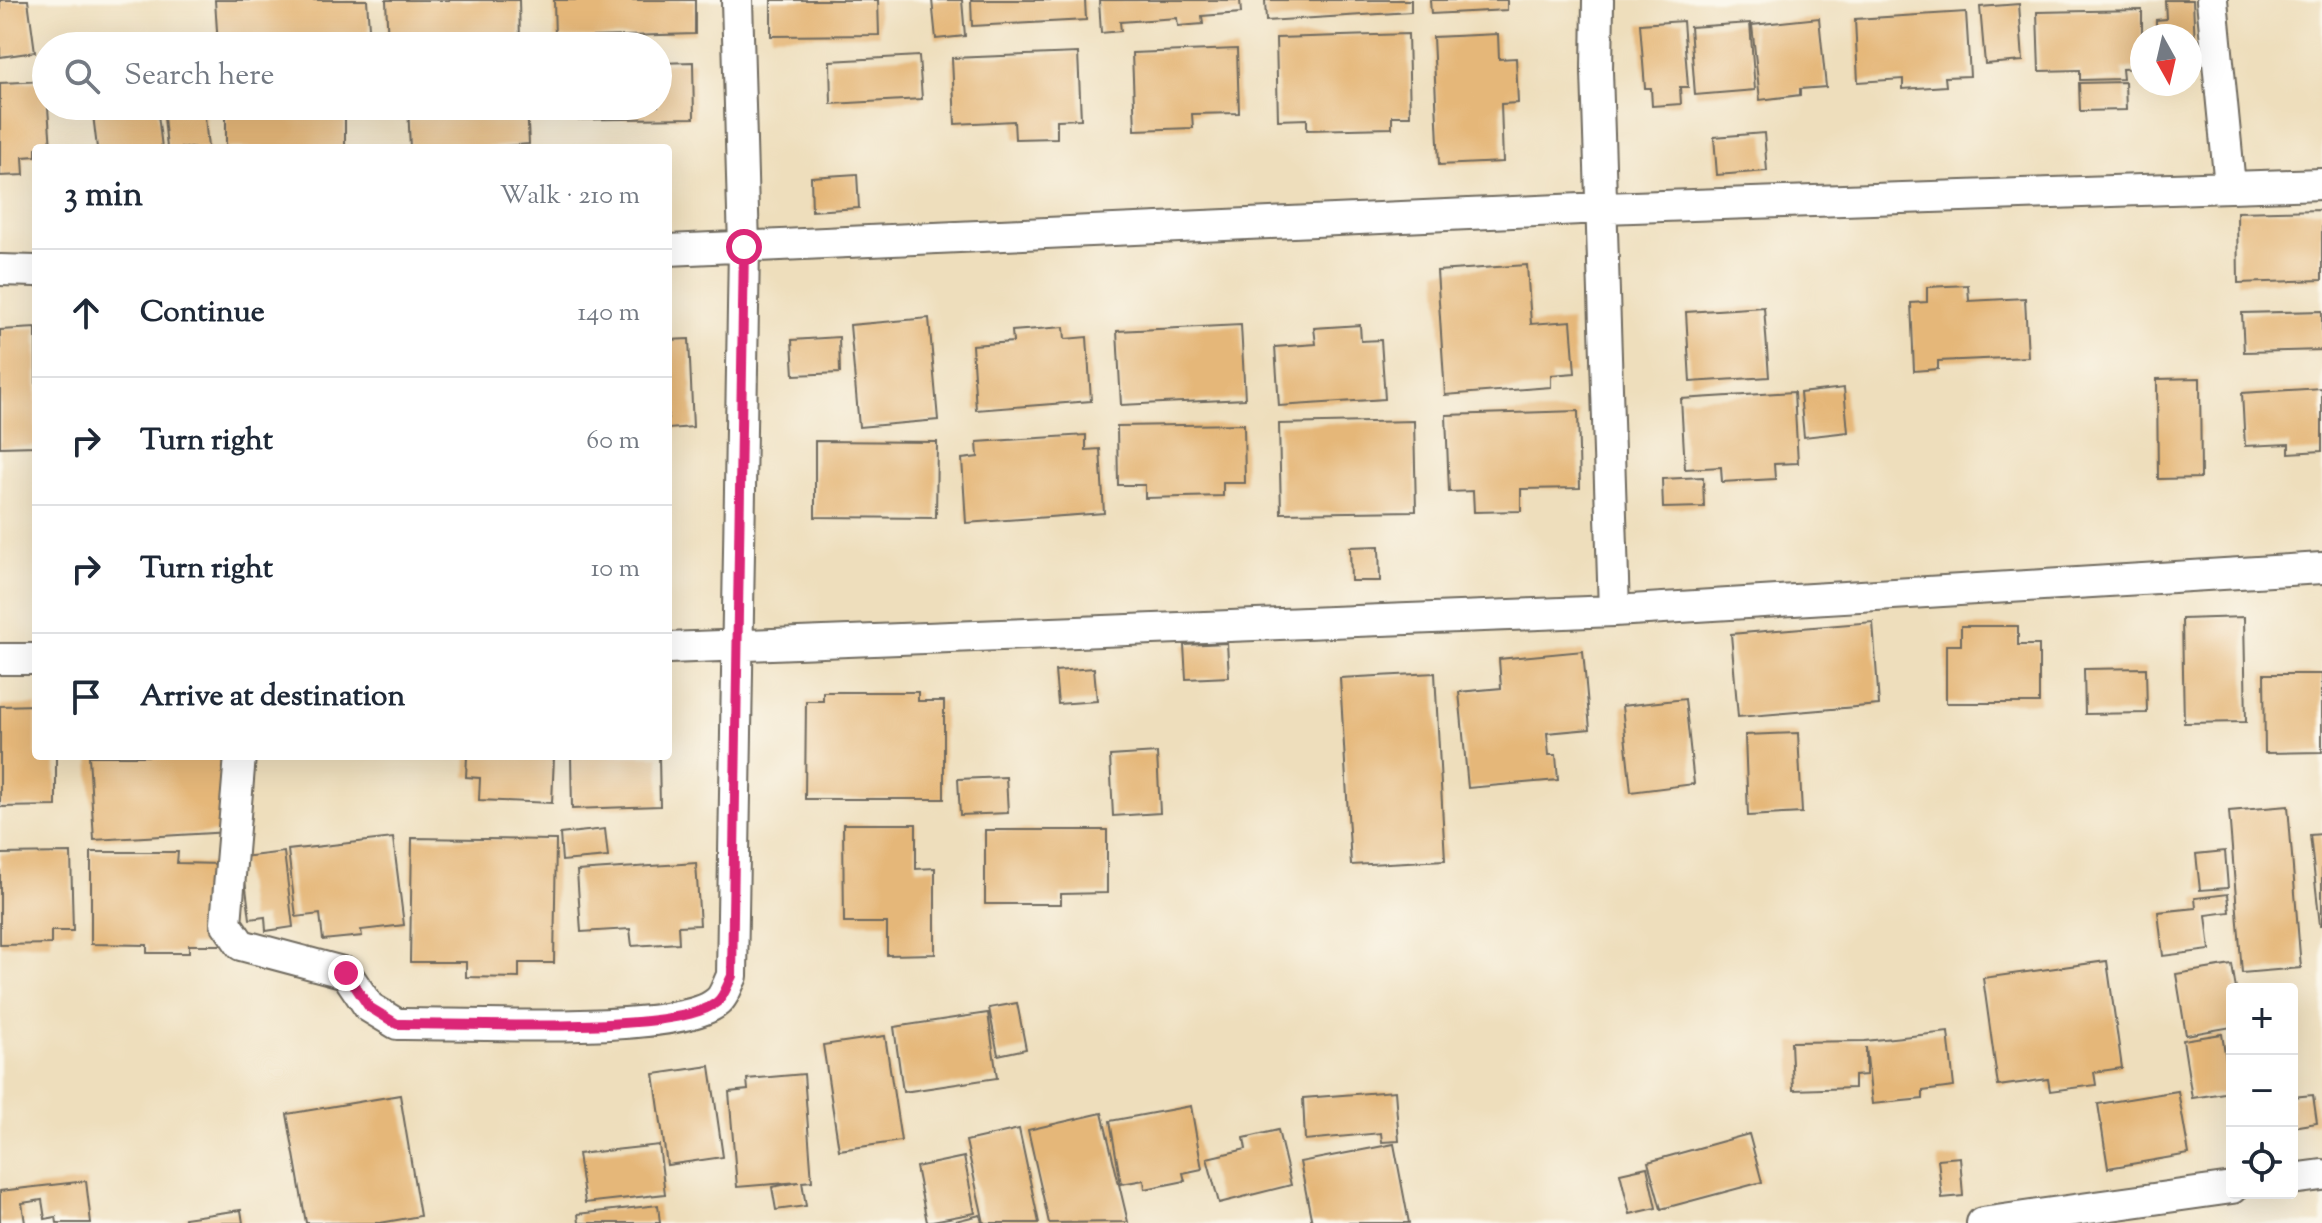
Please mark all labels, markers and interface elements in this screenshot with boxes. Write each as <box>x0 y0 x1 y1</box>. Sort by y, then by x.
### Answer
north arrow <box>2130 24 2202 96</box>
search box <box>32 32 672 120</box>
icon: search <box>60 54 104 98</box>
text: Search here <box>124 55 274 98</box>
text: 3 min <box>64 172 143 221</box>
text: Walk · 210 m <box>500 178 640 215</box>
route start <box>726 229 762 265</box>
icon: ahead <box>64 291 108 335</box>
text: Continue <box>140 292 265 335</box>
text: 140 m <box>577 295 640 332</box>
icon: right <box>64 419 108 463</box>
text: Turn right <box>140 420 273 463</box>
text: 60 m <box>586 423 640 460</box>
icon: right <box>64 547 108 591</box>
text: Turn right <box>140 548 273 591</box>
text: 10 m <box>591 551 640 588</box>
icon: arrive <box>64 675 108 719</box>
text: Arrive at destination <box>140 676 405 719</box>
route end <box>328 955 364 991</box>
map controls <box>2226 983 2298 1199</box>
button: + <box>2226 983 2298 1055</box>
button: − <box>2226 1055 2298 1127</box>
button: locate <box>2226 1127 2298 1199</box>

